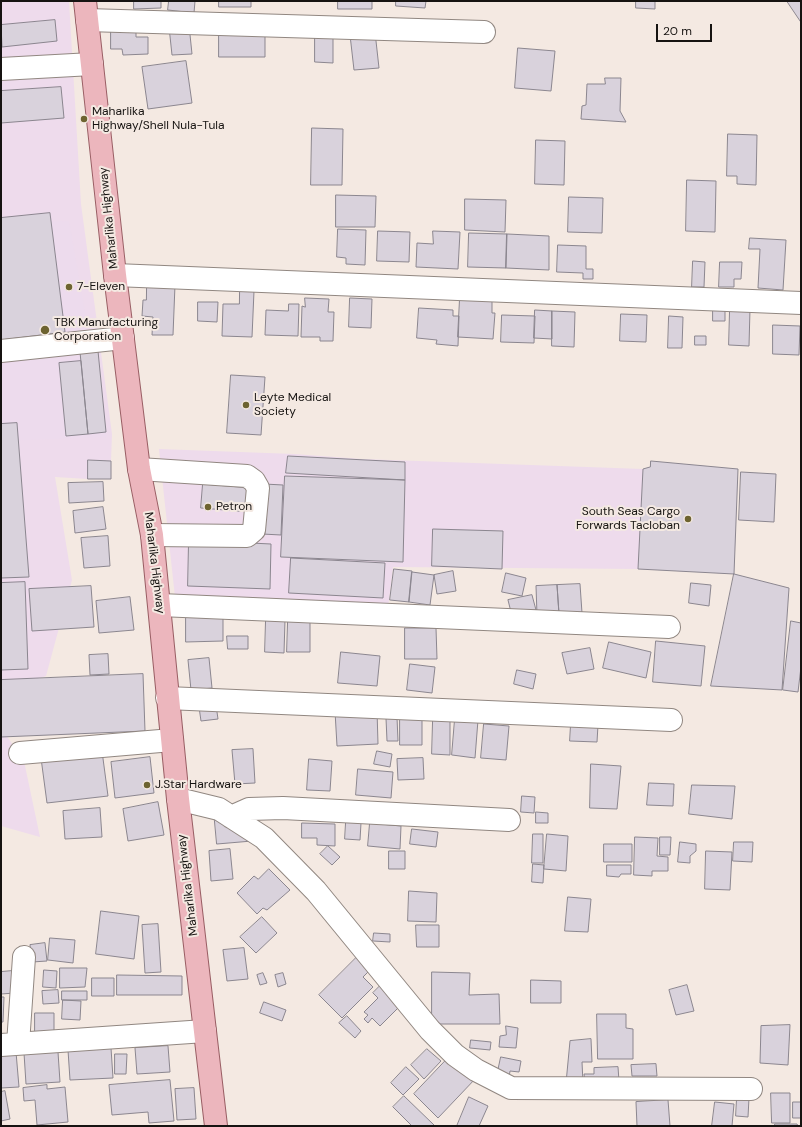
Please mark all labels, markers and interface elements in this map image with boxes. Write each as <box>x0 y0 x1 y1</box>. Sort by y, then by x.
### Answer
scale bar <box>658 16 714 42</box>
text: 20 m <box>663 23 692 39</box>
place label: Maharlika Highway/Shell Nula-Tula <box>92 105 225 133</box>
marker: Maharlika Highway/Shell Nula-Tula <box>79 114 89 124</box>
street label: Maharlika Highway <box>96 166 122 270</box>
place label: 7-Eleven <box>77 280 125 294</box>
marker: 7-Eleven <box>64 282 74 292</box>
place label: TBK Manufacturing Corporation <box>54 316 158 344</box>
marker: TBK Manufacturing Corporation <box>39 324 51 336</box>
place label: Leyte Medical Society <box>254 391 331 419</box>
marker: Leyte Medical Society <box>241 400 251 410</box>
place label: Petron <box>216 500 252 514</box>
marker: Petron <box>203 502 213 512</box>
place label: South Seas Cargo Forwards Tacloban <box>576 505 680 533</box>
street label: Maharlika Highway <box>141 511 167 615</box>
marker: South Seas Cargo Forwards Tacloban <box>683 514 693 524</box>
place label: J.Star Hardware <box>155 778 242 792</box>
marker: J.Star Hardware <box>142 780 152 790</box>
street label: Maharlika Highway <box>175 833 201 937</box>

